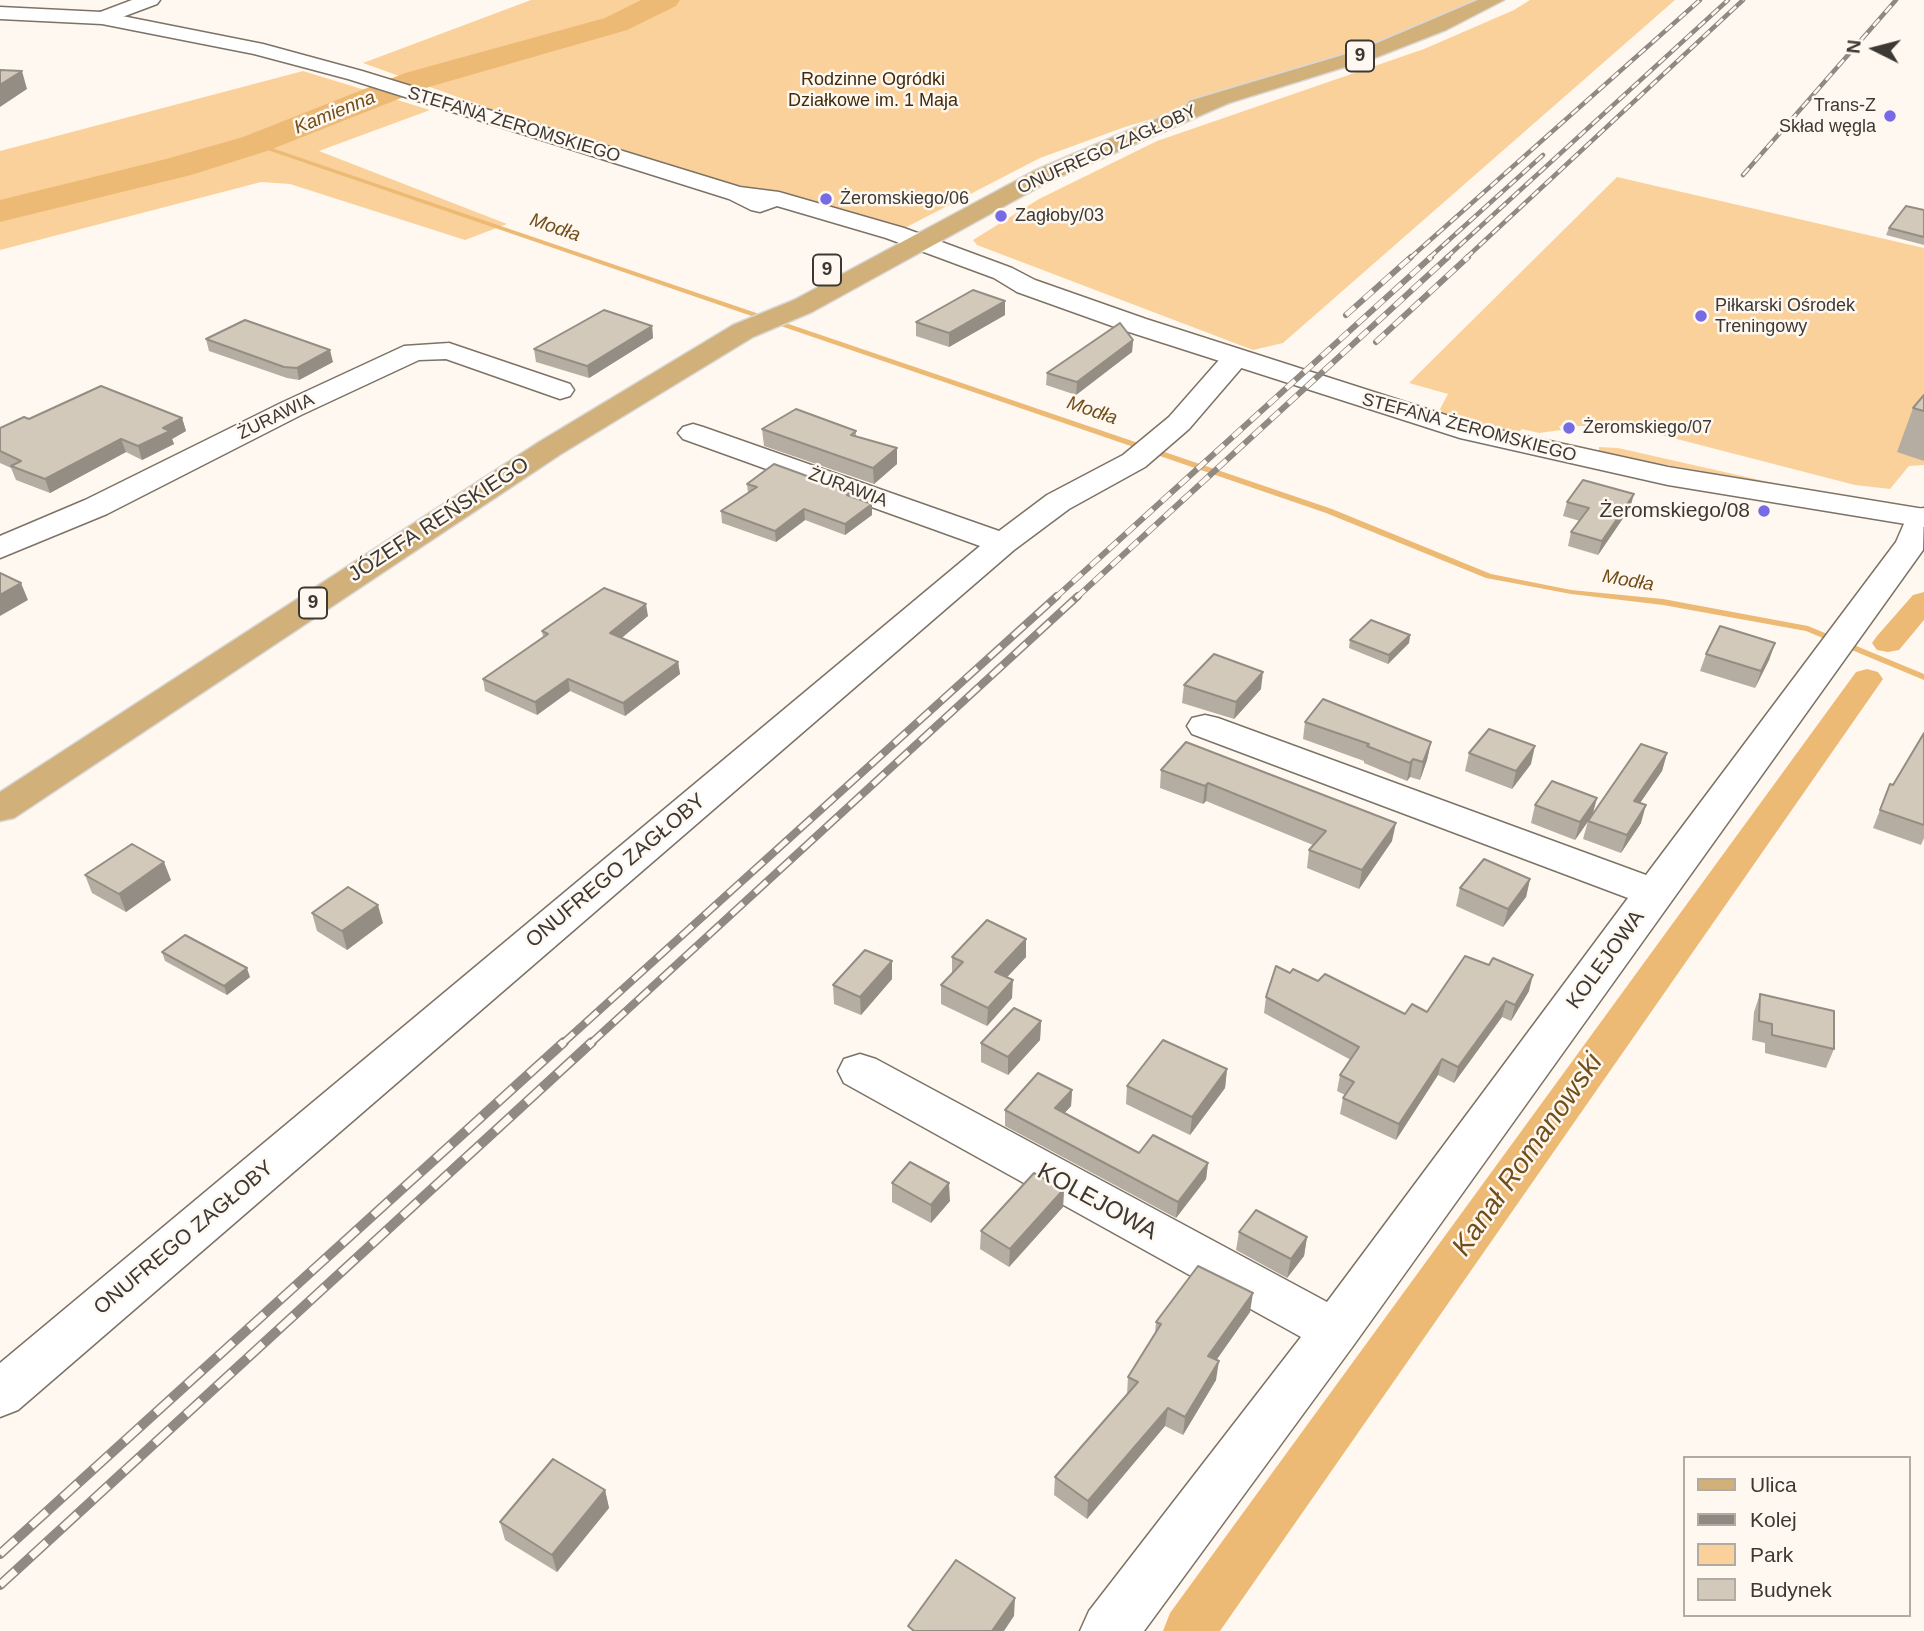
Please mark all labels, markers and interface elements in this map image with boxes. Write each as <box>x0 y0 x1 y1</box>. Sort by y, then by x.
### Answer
north arrow <box>1840 14 1910 84</box>
text: N <box>1842 39 1865 55</box>
road number: 9 <box>1346 40 1374 72</box>
park label: Rodzinne Ogródki Działkowe im. 1 Maja <box>788 69 958 112</box>
street label: STEFANA ŻEROMSKIEGO <box>405 82 623 168</box>
water label: Kamienna <box>291 86 379 140</box>
place label: Trans-Z Skład węgla <box>1779 95 1876 138</box>
street label: ONUFREGO ZAGŁOBY <box>1014 101 1200 199</box>
marker: Trans-Z Skład węgla <box>1882 108 1898 124</box>
place label: Żeromskiego/06 <box>840 188 969 210</box>
marker: Żeromskiego/06 <box>818 191 834 207</box>
place label: Zagłoby/03 <box>1015 205 1104 227</box>
marker: Zagłoby/03 <box>993 208 1009 224</box>
water label: Modła <box>527 209 583 247</box>
road number: 9 <box>813 254 841 286</box>
place label: Piłkarski Ośrodek Treningowy <box>1715 295 1855 338</box>
marker: Piłkarski Ośrodek Treningowy <box>1693 308 1709 324</box>
street label: ŻURAWIA <box>234 389 318 445</box>
street label: STEFANA ŻEROMSKIEGO <box>1359 389 1579 467</box>
water label: Modła <box>1064 392 1120 430</box>
place label: Żeromskiego/07 <box>1583 417 1712 439</box>
marker: Żeromskiego/07 <box>1561 420 1577 436</box>
street label: JÓZEFA REŃSKIEGO <box>344 452 534 588</box>
street label: ŻURAWIA <box>806 464 890 512</box>
place label: Żeromskiego/08 <box>1599 498 1750 524</box>
marker: Żeromskiego/08 <box>1756 503 1772 519</box>
water label: Modła <box>1601 565 1655 597</box>
road number: 9 <box>299 588 327 618</box>
street label: ONUFREGO ZAGŁOBY <box>521 789 711 953</box>
street label: KOLEJOWA <box>1562 906 1650 1014</box>
water label: Kanał Romanowski <box>1446 1047 1610 1263</box>
street label: ONUFREGO ZAGŁOBY <box>89 1156 279 1320</box>
street label: KOLEJOWA <box>1032 1157 1162 1247</box>
legend <box>1682 1456 1910 1617</box>
text: Ulica <box>1750 1473 1797 1496</box>
text: Kolej <box>1750 1508 1797 1531</box>
text: Park <box>1750 1543 1793 1566</box>
text: Budynek <box>1750 1578 1832 1601</box>

